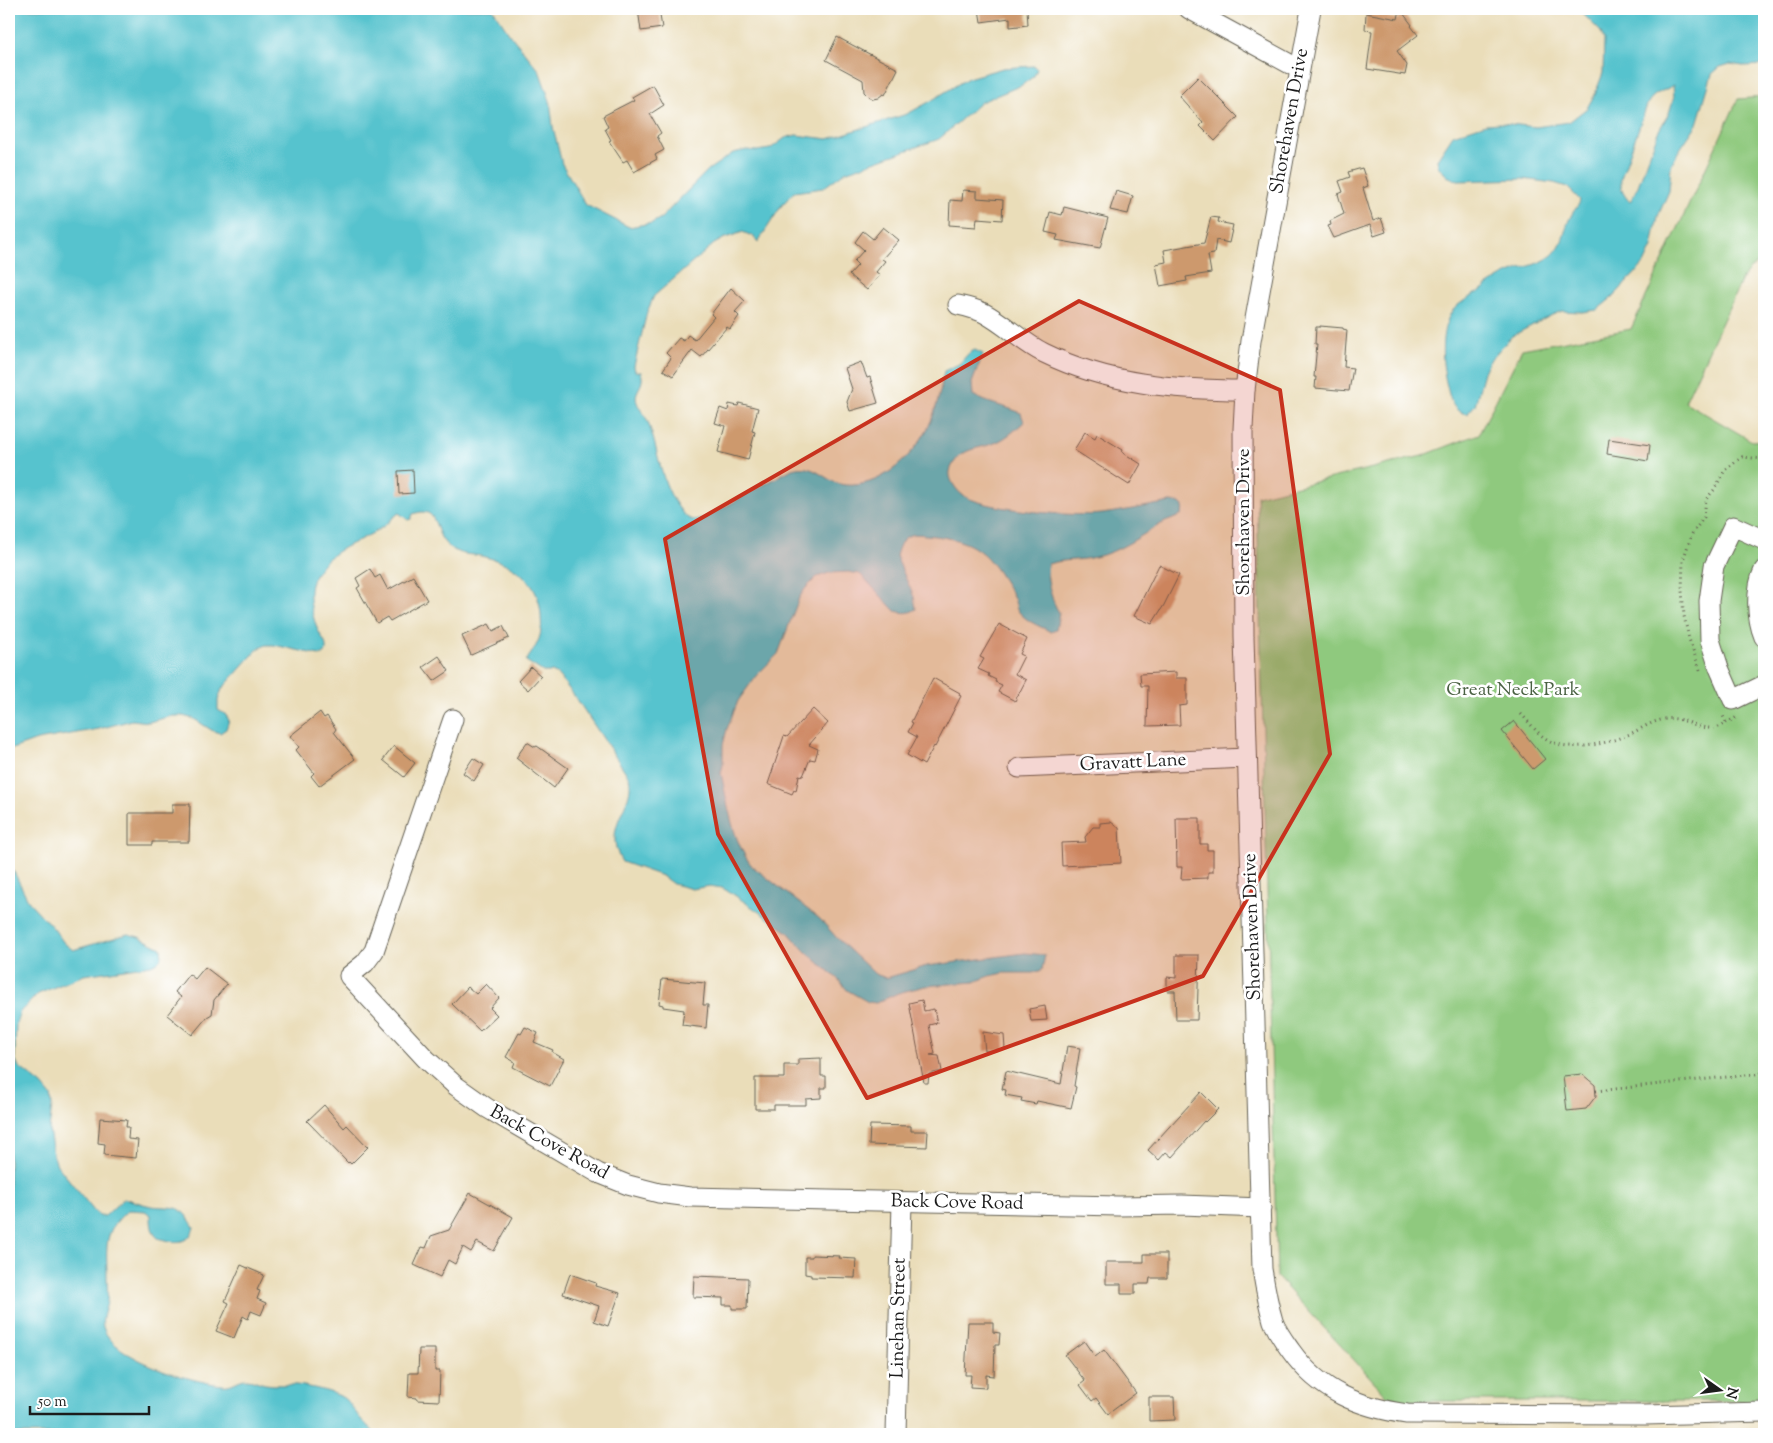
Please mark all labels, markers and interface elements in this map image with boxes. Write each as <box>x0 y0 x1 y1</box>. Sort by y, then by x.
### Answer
street label: Shorehaven Drive <box>1264 46 1316 196</box>
street label: Shorehaven Drive <box>1231 448 1258 596</box>
park label: Great Neck Park <box>1446 677 1580 704</box>
street label: Gravatt Lane <box>1079 747 1187 779</box>
street label: Shorehaven Drive <box>1237 853 1269 1001</box>
street label: Back Cove Road <box>484 1099 614 1187</box>
street label: Back Cove Road <box>890 1188 1024 1218</box>
street label: Linehan Street <box>884 1257 914 1379</box>
north arrow <box>1696 1366 1746 1416</box>
scale bar <box>30 1383 149 1415</box>
text: N <box>1720 1385 1742 1401</box>
text: 50 m <box>37 1392 67 1413</box>

